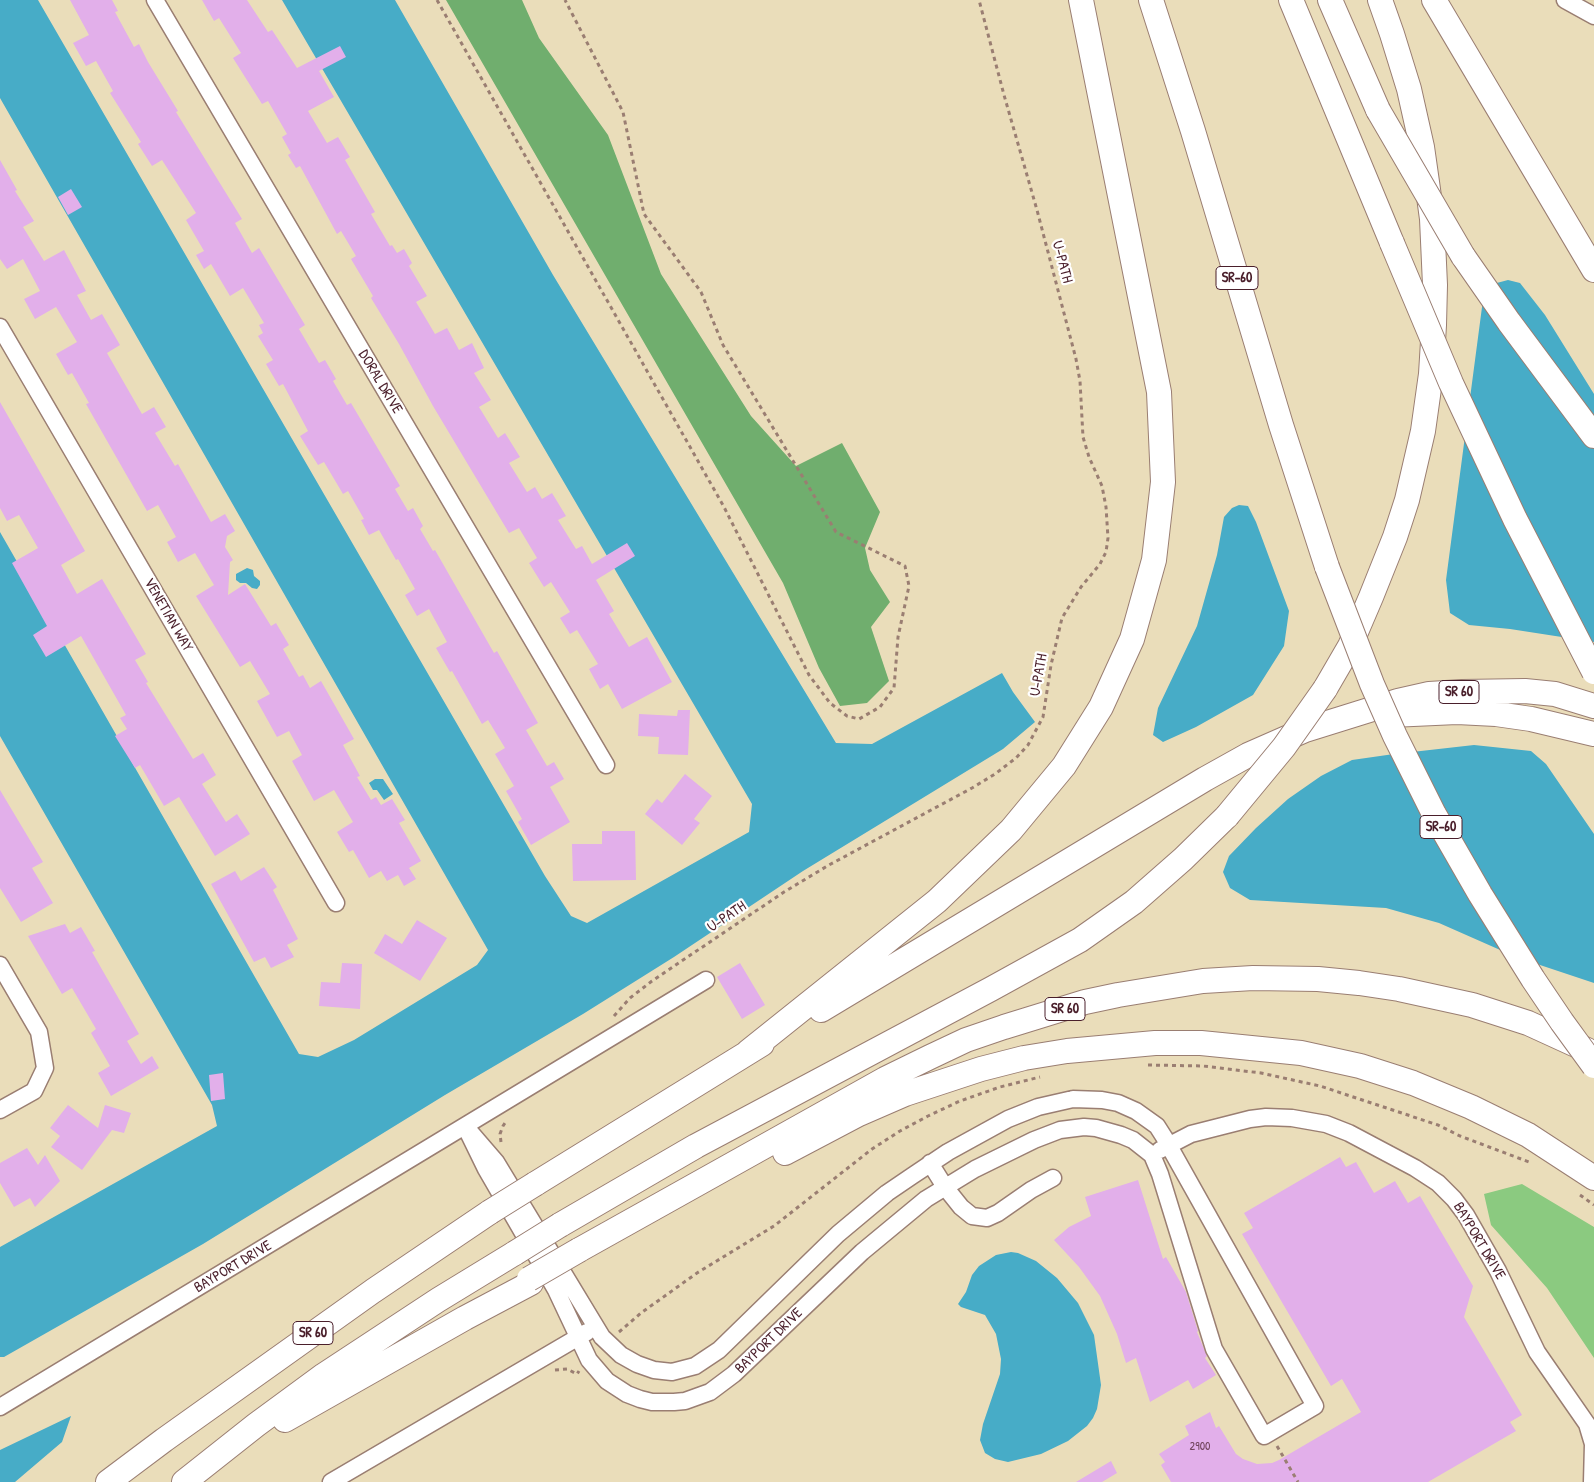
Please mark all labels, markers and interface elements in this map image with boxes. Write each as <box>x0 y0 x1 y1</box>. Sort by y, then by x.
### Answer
street label: U-PATH <box>1048 239 1076 285</box>
road number: SR-60 <box>1216 266 1258 290</box>
street label: DORAL DRIVE <box>354 347 406 417</box>
street label: VENETIAN WAY <box>140 575 196 655</box>
street label: U-PATH <box>1026 652 1052 698</box>
road number: SR 60 <box>1439 680 1479 704</box>
road number: SR-60 <box>1420 816 1462 839</box>
street label: U-PATH <box>704 898 750 936</box>
road number: SR 60 <box>1045 998 1085 1021</box>
street label: BAYPORT DRIVE <box>1449 1199 1509 1283</box>
street label: BAYPORT DRIVE <box>191 1237 275 1297</box>
street label: BAYPORT DRIVE <box>731 1304 807 1378</box>
road number: SR 60 <box>293 1322 333 1345</box>
house number: 2900 <box>1190 1440 1210 1454</box>

